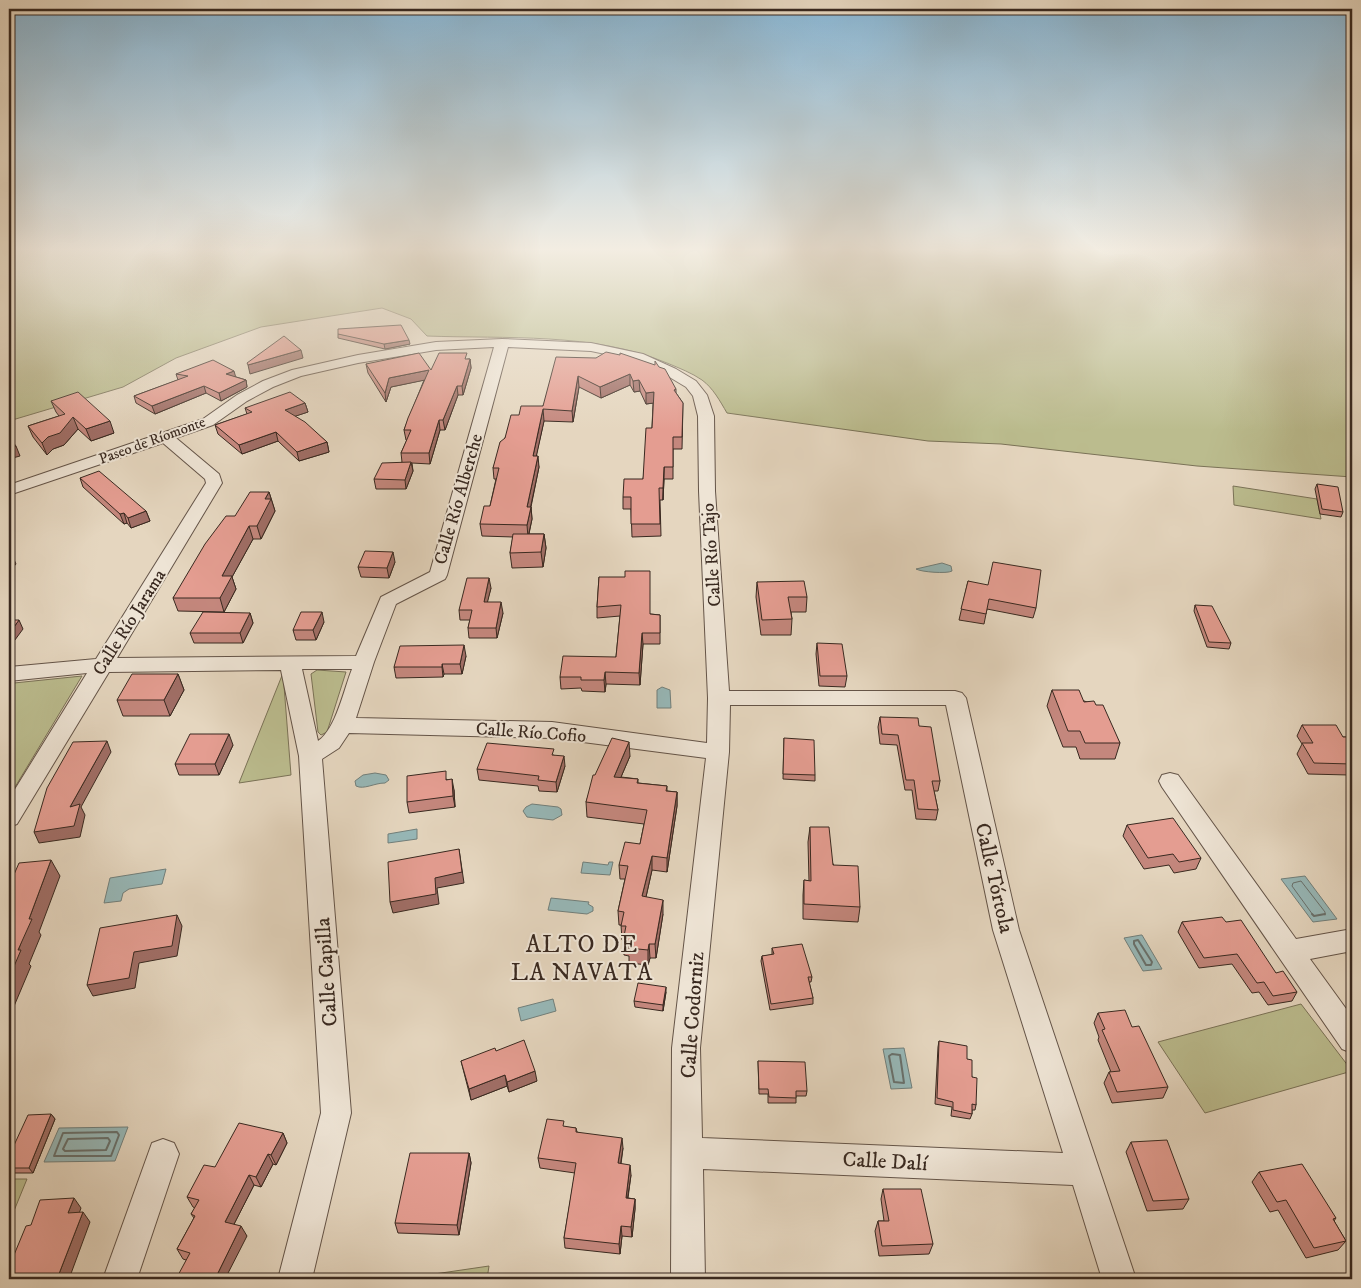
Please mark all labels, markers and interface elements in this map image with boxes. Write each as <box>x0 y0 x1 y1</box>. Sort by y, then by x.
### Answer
street label: Paseo de Ríomonte <box>96 412 208 469</box>
street label: Calle Río Alberche <box>430 431 488 567</box>
street label: Calle Río Tajo <box>697 502 727 607</box>
street label: Calle Río Jarama <box>88 565 171 680</box>
street label: Calle Río Cofio <box>475 718 587 748</box>
street label: Calle Tórtola <box>969 821 1019 936</box>
street label: Calle Capilla <box>310 917 344 1027</box>
district label: ALTO DE LA NAVATA <box>511 930 653 988</box>
street label: Calle Codorniz <box>676 951 710 1079</box>
street label: Calle Dalí <box>842 1147 930 1177</box>

